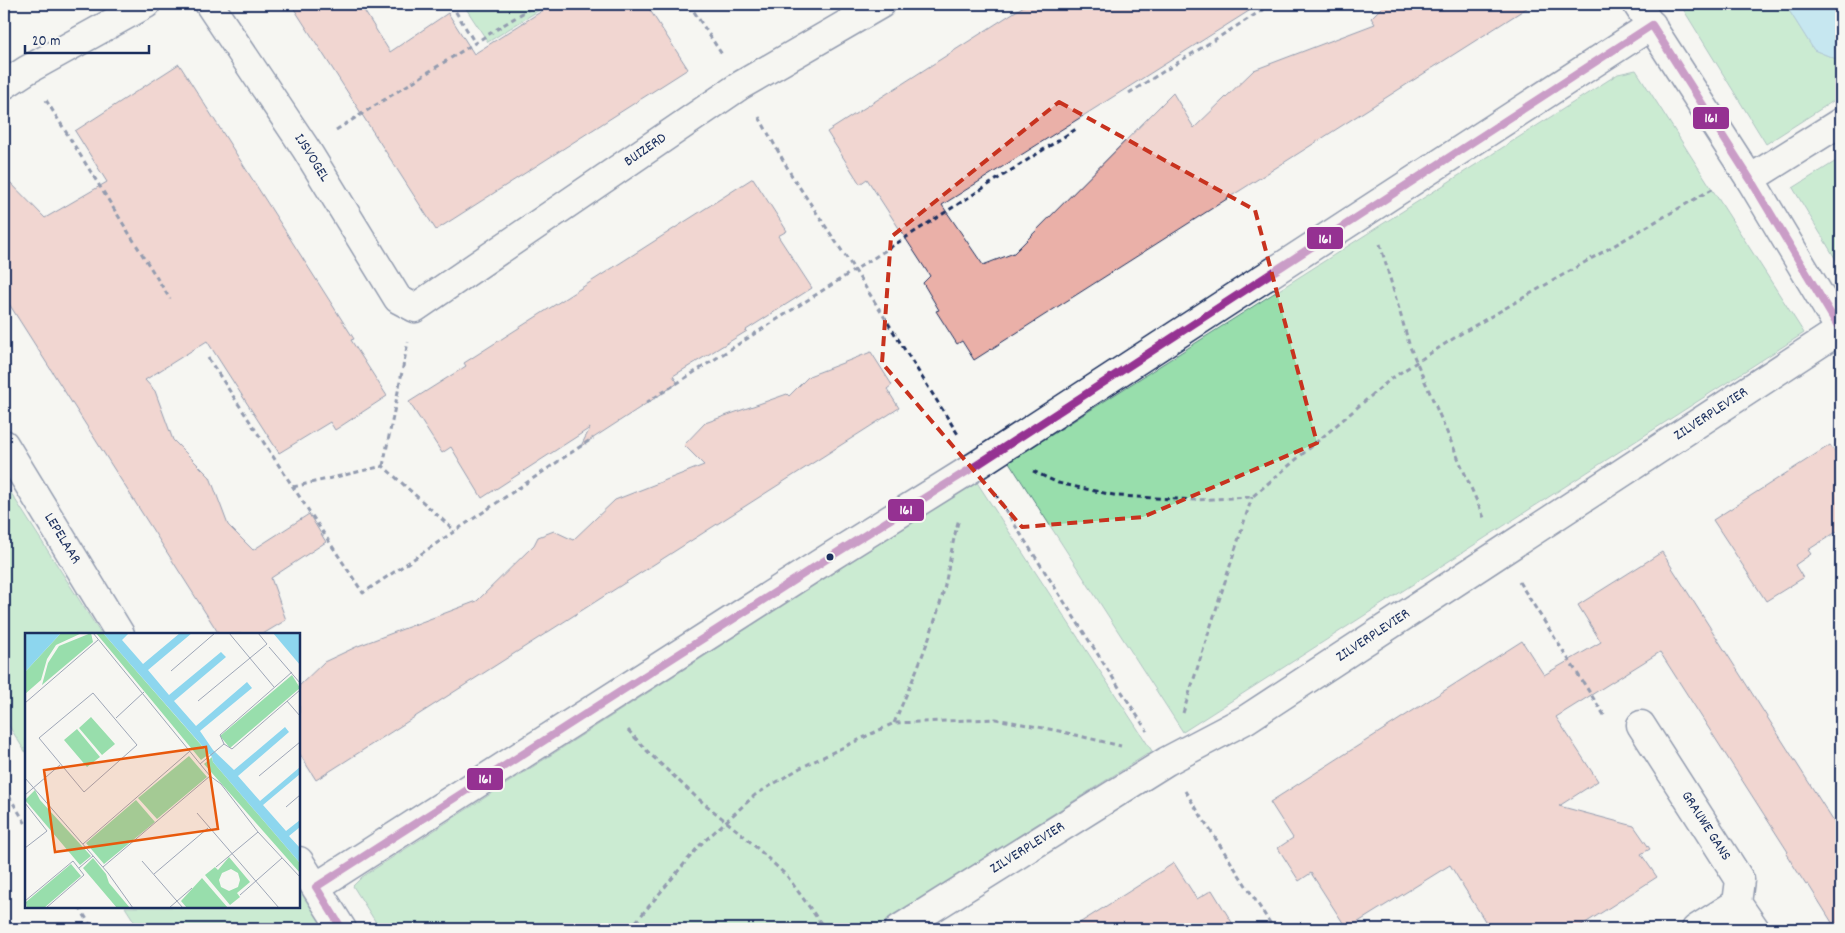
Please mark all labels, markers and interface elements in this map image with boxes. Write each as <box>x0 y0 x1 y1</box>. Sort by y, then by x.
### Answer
scale bar <box>25 22 149 54</box>
text: 20 m <box>32 31 60 53</box>
line badge: 161 <box>1692 106 1730 130</box>
text: 161 <box>1705 109 1718 129</box>
street label: BUIZERD <box>620 128 672 173</box>
street label: IJSVOGEL <box>288 130 335 186</box>
line badge: 161 <box>1306 226 1344 250</box>
text: 161 <box>1319 230 1332 250</box>
street label: ZILVERPLEVIER <box>1670 382 1753 447</box>
line badge: 161 <box>887 498 925 522</box>
text: 161 <box>900 501 913 521</box>
street label: LEPELAAR <box>38 509 86 569</box>
unlabelled marker <box>825 552 835 562</box>
street label: ZILVERPLEVIER <box>1332 603 1415 668</box>
inset map <box>25 633 300 908</box>
line badge: 161 <box>466 767 504 791</box>
text: 161 <box>479 770 492 790</box>
street label: GRAUWE GANS <box>1675 787 1736 865</box>
street label: ZILVERPLEVIER <box>986 816 1069 880</box>

